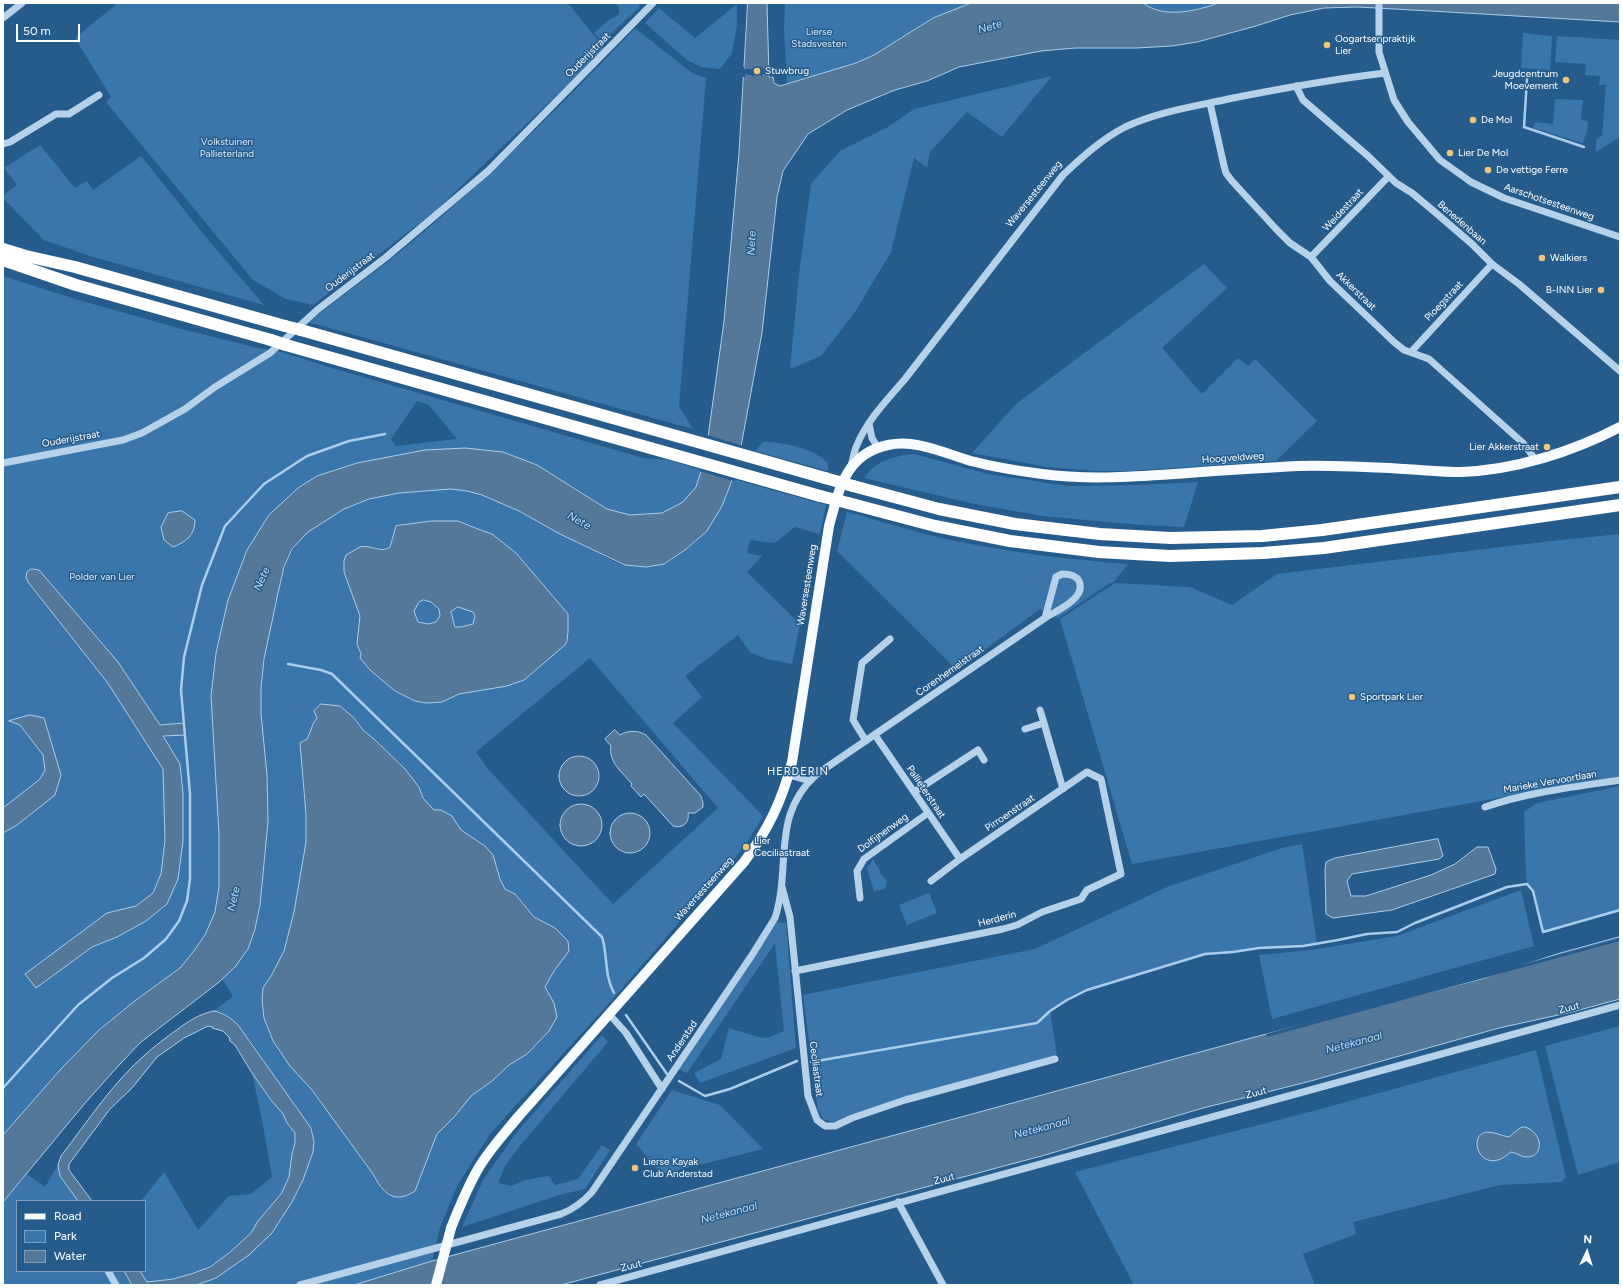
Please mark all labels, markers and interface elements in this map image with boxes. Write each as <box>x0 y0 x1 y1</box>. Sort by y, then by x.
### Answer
scale bar <box>18 16 82 42</box>
water label: Nete <box>976 17 1004 37</box>
text: 50 m <box>23 24 51 38</box>
park label: Lierse Stadsvesten <box>791 26 847 50</box>
street label: Ouderijstraat <box>563 30 613 80</box>
place label: Oogartsenpraktijk Lier <box>1335 33 1415 56</box>
marker: Oogartsenpraktijk Lier <box>1322 40 1332 50</box>
place label: Stuwbrug <box>765 65 809 77</box>
marker: Stuwbrug <box>752 66 762 76</box>
place label: Jeugdcentrum Moevement <box>1492 68 1558 92</box>
marker: Jeugdcentrum Moevement <box>1561 75 1571 85</box>
place label: De Mol <box>1481 114 1512 126</box>
marker: De Mol <box>1468 115 1478 125</box>
park label: Volkstuinen Pallieterland <box>200 136 254 160</box>
place label: Lier De Mol <box>1458 147 1508 159</box>
marker: Lier De Mol <box>1445 148 1455 158</box>
street label: Waversesteenweg <box>1003 158 1065 230</box>
place label: De vettige Ferre <box>1496 164 1568 176</box>
marker: De vettige Ferre <box>1483 165 1493 175</box>
street label: Aarschotsesteenweg <box>1502 181 1596 223</box>
street label: Weidestraat <box>1320 186 1366 234</box>
street label: Benedenbaan <box>1435 198 1489 248</box>
water label: Nete <box>745 230 759 256</box>
street label: Ouderijstraat <box>323 249 377 295</box>
place label: Walkiers <box>1550 252 1587 264</box>
marker: Walkiers <box>1537 253 1547 263</box>
street label: Akkerstraat <box>1333 269 1379 313</box>
street label: Ploegstraat <box>1422 278 1466 324</box>
place label: B-INN Lier <box>1546 284 1593 296</box>
marker: B-INN Lier <box>1596 285 1606 295</box>
street label: Ouderijstraat <box>41 428 101 450</box>
place label: Lier Akkerstraat <box>1469 441 1539 453</box>
marker: Lier Akkerstraat <box>1542 442 1552 452</box>
street label: Hoogveldweg <box>1201 450 1265 466</box>
water label: Nete <box>565 509 593 533</box>
street label: Waversesteenweg <box>795 543 819 627</box>
water label: Nete <box>251 565 273 593</box>
park label: Polder van Lier <box>69 571 135 583</box>
street label: Corenhemelstraat <box>914 643 986 699</box>
place label: Sportpark Lier <box>1360 691 1423 703</box>
marker: Sportpark Lier <box>1347 692 1357 702</box>
street label: Pallieterstraat <box>904 763 948 821</box>
district label: HERDERIN <box>767 765 829 779</box>
street label: Marieke Vervoortlaan <box>1502 768 1598 796</box>
street label: Pirroenstraat <box>983 792 1037 834</box>
street label: Dolfijnenweg <box>856 811 910 855</box>
place label: Lier Ceciliastraat <box>754 835 810 858</box>
marker: Lier Ceciliastraat <box>741 842 751 852</box>
street label: Waversesteenweg <box>672 854 736 924</box>
water label: Nete <box>225 885 243 913</box>
street label: Herderin <box>977 908 1017 930</box>
street label: Zuut <box>1557 999 1581 1017</box>
street label: Anderstad <box>664 1018 700 1064</box>
water label: Netekanaal <box>1324 1029 1384 1057</box>
street label: Ceciliastraat <box>807 1041 825 1097</box>
street label: Zuut <box>1244 1084 1268 1102</box>
water label: Netekanaal <box>1012 1114 1072 1142</box>
place label: Lierse Kayak Club Anderstad <box>643 1156 713 1180</box>
marker: Lierse Kayak Club Anderstad <box>630 1163 640 1173</box>
street label: Zuut <box>932 1170 956 1188</box>
water label: Netekanaal <box>699 1199 759 1227</box>
legend <box>16 1200 146 1272</box>
text: Road <box>54 1209 82 1223</box>
text: Park <box>54 1229 77 1243</box>
north arrow <box>1567 1232 1607 1272</box>
text: N <box>1583 1233 1593 1246</box>
text: Water <box>54 1249 86 1263</box>
street label: Zuut <box>619 1257 643 1275</box>

